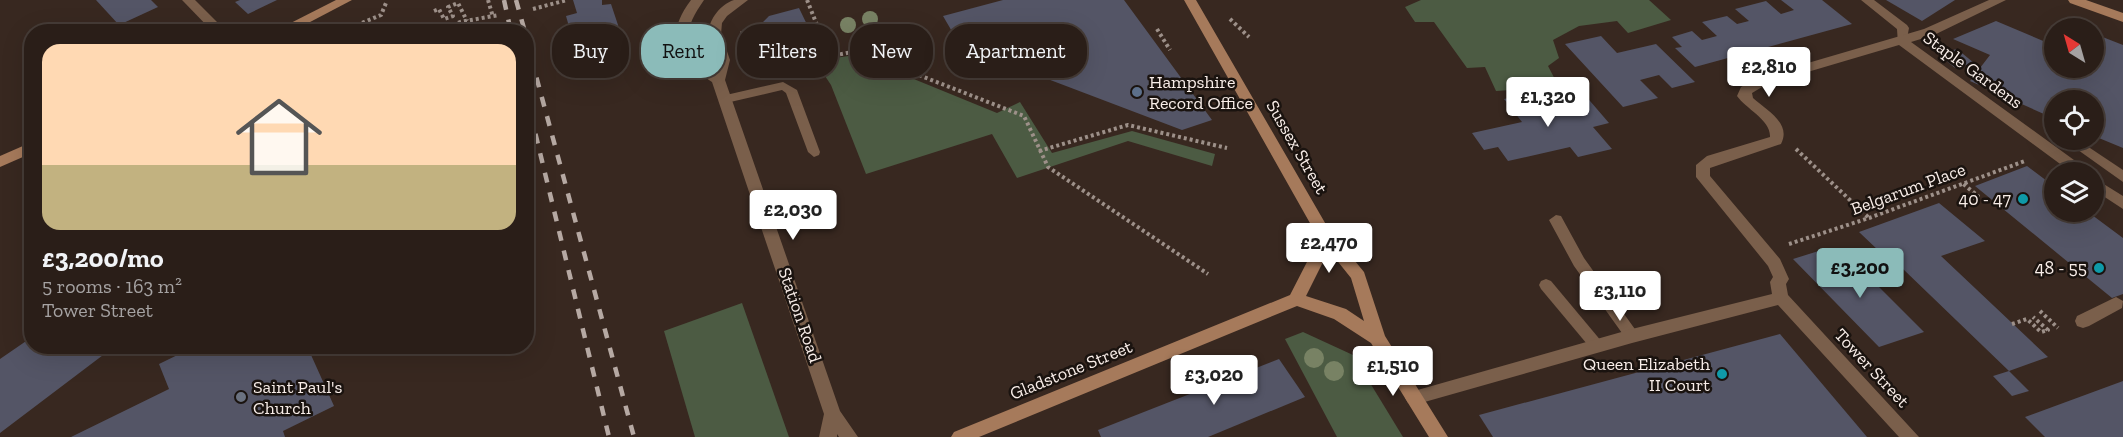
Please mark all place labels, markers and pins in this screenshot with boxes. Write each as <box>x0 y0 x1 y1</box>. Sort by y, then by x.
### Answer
pin: £2,810 <box>1720 47 1818 98</box>
place label: Hampshire Record Office <box>1149 71 1253 114</box>
pin: £1,320 <box>1499 77 1597 128</box>
marker: Hampshire Record Office <box>1130 85 1144 99</box>
place label: 40 - 47 <box>1959 188 2012 210</box>
pin: £2,030 <box>744 190 842 241</box>
marker: 40 - 47 <box>2016 192 2030 206</box>
pin: £2,470 <box>1280 223 1378 274</box>
pin: £3,200 <box>1811 248 1909 299</box>
place label: 48 - 55 <box>2035 257 2087 279</box>
marker: 48 - 55 <box>2092 261 2106 275</box>
pin: £3,110 <box>1571 271 1669 322</box>
pin: £1,510 <box>1344 346 1442 397</box>
place label: Queen Elizabeth II Court <box>1583 353 1710 396</box>
pin: £3,020 <box>1165 355 1263 406</box>
marker: Queen Elizabeth II Court <box>1715 367 1729 381</box>
place label: Saint Paul's Church <box>253 376 342 419</box>
marker: Saint Paul's Church <box>234 390 248 404</box>

